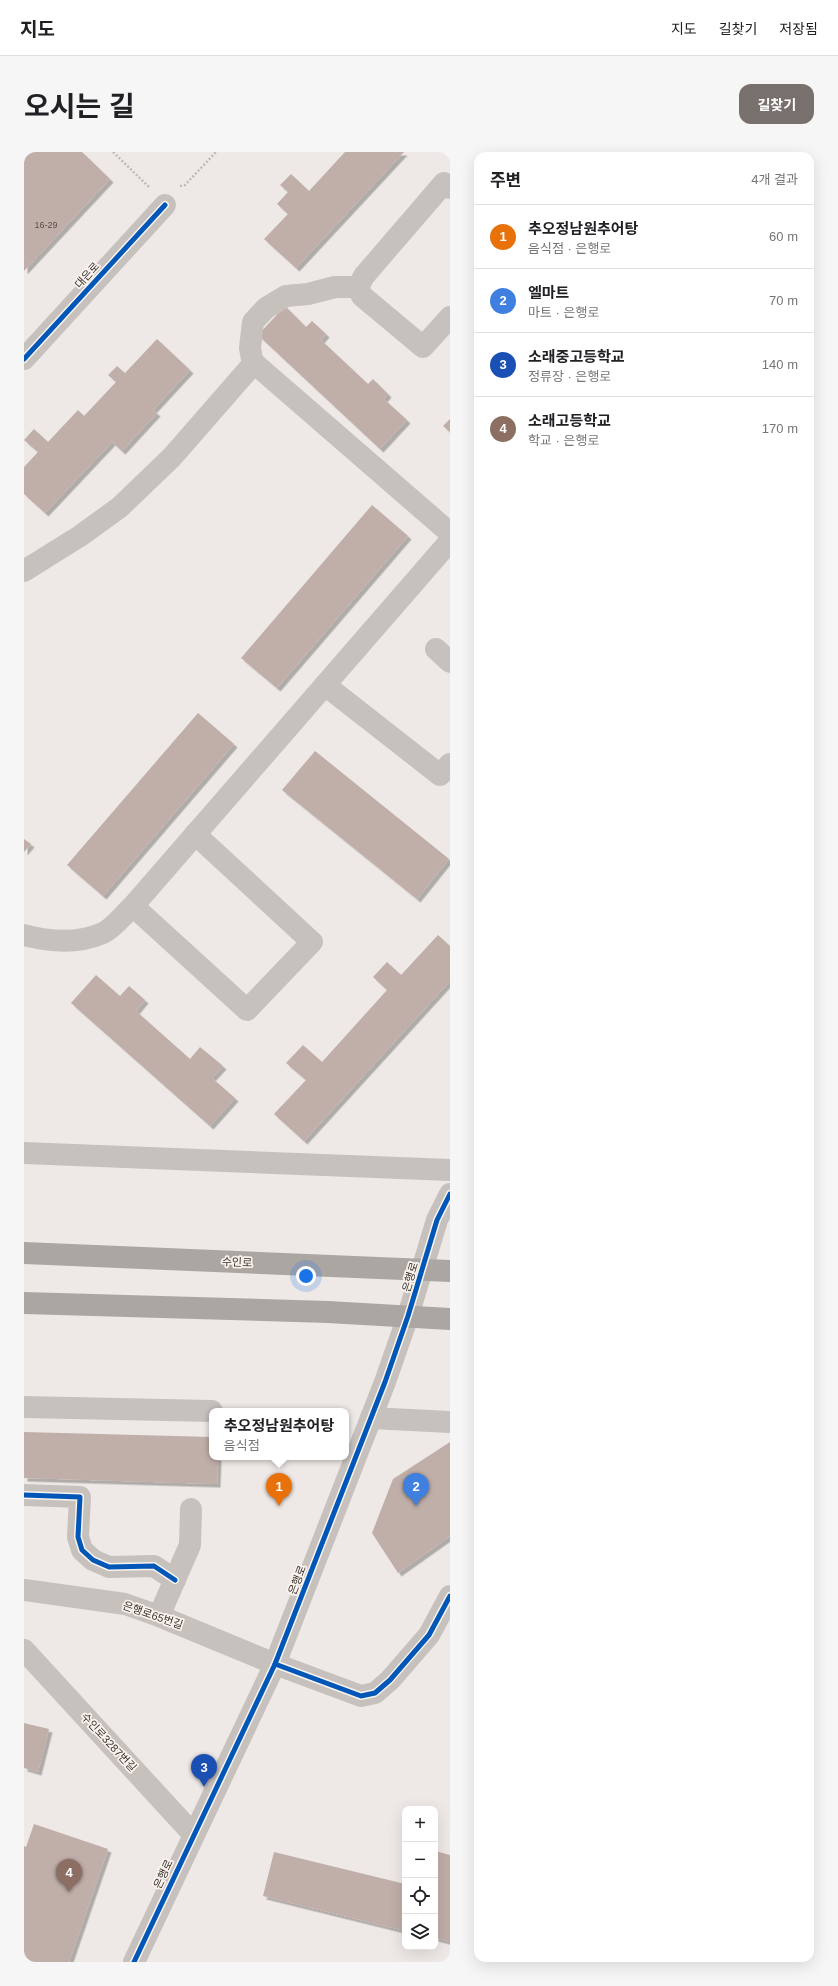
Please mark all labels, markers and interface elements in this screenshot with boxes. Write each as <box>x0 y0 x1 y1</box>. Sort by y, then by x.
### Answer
text: 지도 <box>20 19 55 40</box>
text: 지도 <box>671 21 697 37</box>
text: 길찾기 <box>719 21 757 37</box>
text: 저장됨 <box>779 21 818 37</box>
button: 길찾기 <box>739 84 814 124</box>
text: 오시는 길 <box>24 91 135 122</box>
text: 주변 <box>490 171 521 190</box>
text: 4개 결과 <box>751 172 798 187</box>
house number: 16-29 <box>34 220 58 230</box>
text: 추오정남원추어탕 <box>528 220 638 237</box>
text: 1 <box>499 229 507 244</box>
text: 60 m <box>769 229 798 244</box>
text: 음식점 · 은행로 <box>528 241 611 256</box>
street label: 대은로 <box>72 260 102 290</box>
text: 엘마트 <box>528 284 569 301</box>
text: 2 <box>499 293 507 308</box>
text: 70 m <box>769 293 798 308</box>
text: 마트 · 은행로 <box>528 305 599 320</box>
text: 소래중고등학교 <box>528 348 625 365</box>
text: 3 <box>499 357 507 372</box>
text: 140 m <box>762 357 798 372</box>
text: 정류장 · 은행로 <box>528 369 611 384</box>
text: 소래고등학교 <box>528 412 611 429</box>
text: 4 <box>499 421 507 436</box>
text: 170 m <box>762 421 798 436</box>
text: 학교 · 은행로 <box>528 433 599 448</box>
street label: 수인로 <box>222 1255 252 1269</box>
street label: 은행로 <box>400 1261 420 1293</box>
your location <box>296 1266 316 1286</box>
popup <box>209 1408 349 1460</box>
text: 추오정남원추어탕 <box>224 1417 334 1434</box>
text: 음식점 <box>224 1438 260 1453</box>
pin: 1 <box>266 1473 292 1506</box>
pin: 2 <box>403 1473 429 1506</box>
street label: 은행로 <box>286 1564 308 1596</box>
street label: 은행로65번길 <box>121 1599 185 1631</box>
street label: 수인로3287번길 <box>79 1710 139 1774</box>
pin: 3 <box>191 1754 217 1787</box>
map controls <box>402 1806 438 1950</box>
button: + <box>402 1806 438 1842</box>
button: − <box>402 1842 438 1878</box>
street label: 은행로 <box>151 1858 175 1890</box>
pin: 4 <box>56 1859 82 1892</box>
button: locate <box>402 1878 438 1914</box>
button: layers <box>402 1914 438 1950</box>

